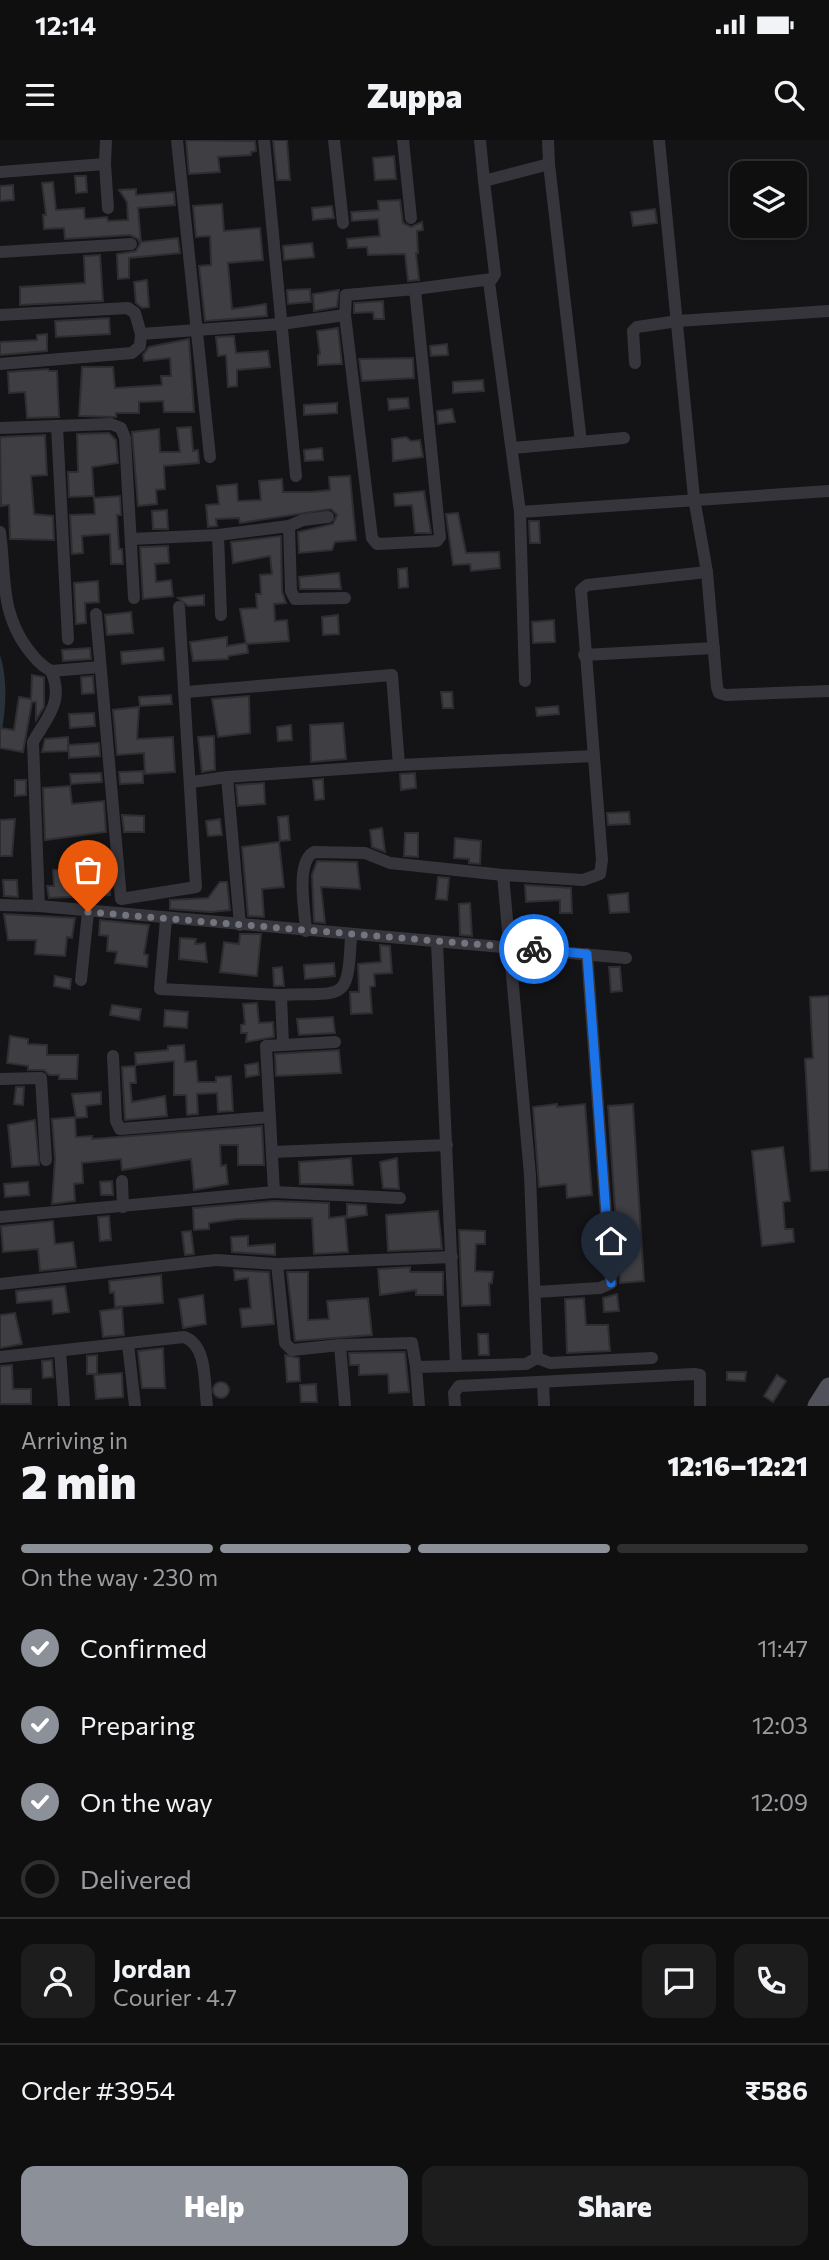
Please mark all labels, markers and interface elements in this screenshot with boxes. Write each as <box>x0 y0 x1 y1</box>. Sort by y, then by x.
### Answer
text: 12:14 <box>35 9 96 40</box>
text: Zuppa <box>367 75 462 115</box>
icon: menu <box>21 76 59 114</box>
icon: search <box>770 76 808 114</box>
map controls <box>730 161 807 238</box>
button: layers <box>730 161 807 238</box>
pin <box>58 840 118 912</box>
icon: bag <box>69 851 107 889</box>
courier <box>499 914 569 984</box>
icon: bike <box>515 930 553 968</box>
pin <box>581 1211 641 1283</box>
icon: home <box>592 1222 630 1260</box>
text: Arriving in <box>21 1426 128 1454</box>
text: 12:16–12:21 <box>667 1450 808 1481</box>
text: 2 min <box>21 1452 137 1508</box>
text: On the way · 230 m <box>21 1563 218 1591</box>
icon: check <box>21 1629 59 1667</box>
text: Confirmed <box>80 1632 207 1663</box>
text: 11:47 <box>757 1634 808 1662</box>
icon: check <box>21 1706 59 1744</box>
text: Preparing <box>80 1709 195 1740</box>
text: 12:03 <box>752 1711 808 1739</box>
icon: check <box>21 1783 59 1821</box>
text: On the way <box>80 1786 213 1817</box>
text: 12:09 <box>751 1788 808 1816</box>
text: Delivered <box>80 1863 191 1894</box>
button: person <box>21 1944 95 2018</box>
button: chat <box>642 1944 716 2018</box>
button: phone <box>734 1944 808 2018</box>
text: Jordan <box>113 1952 191 1983</box>
text: Courier · 4.7 <box>113 1983 237 2011</box>
text: Order #3954 <box>21 2074 175 2105</box>
text: ₹586 <box>745 2074 808 2105</box>
button: Help <box>21 2166 408 2246</box>
button: Share <box>422 2166 808 2246</box>

